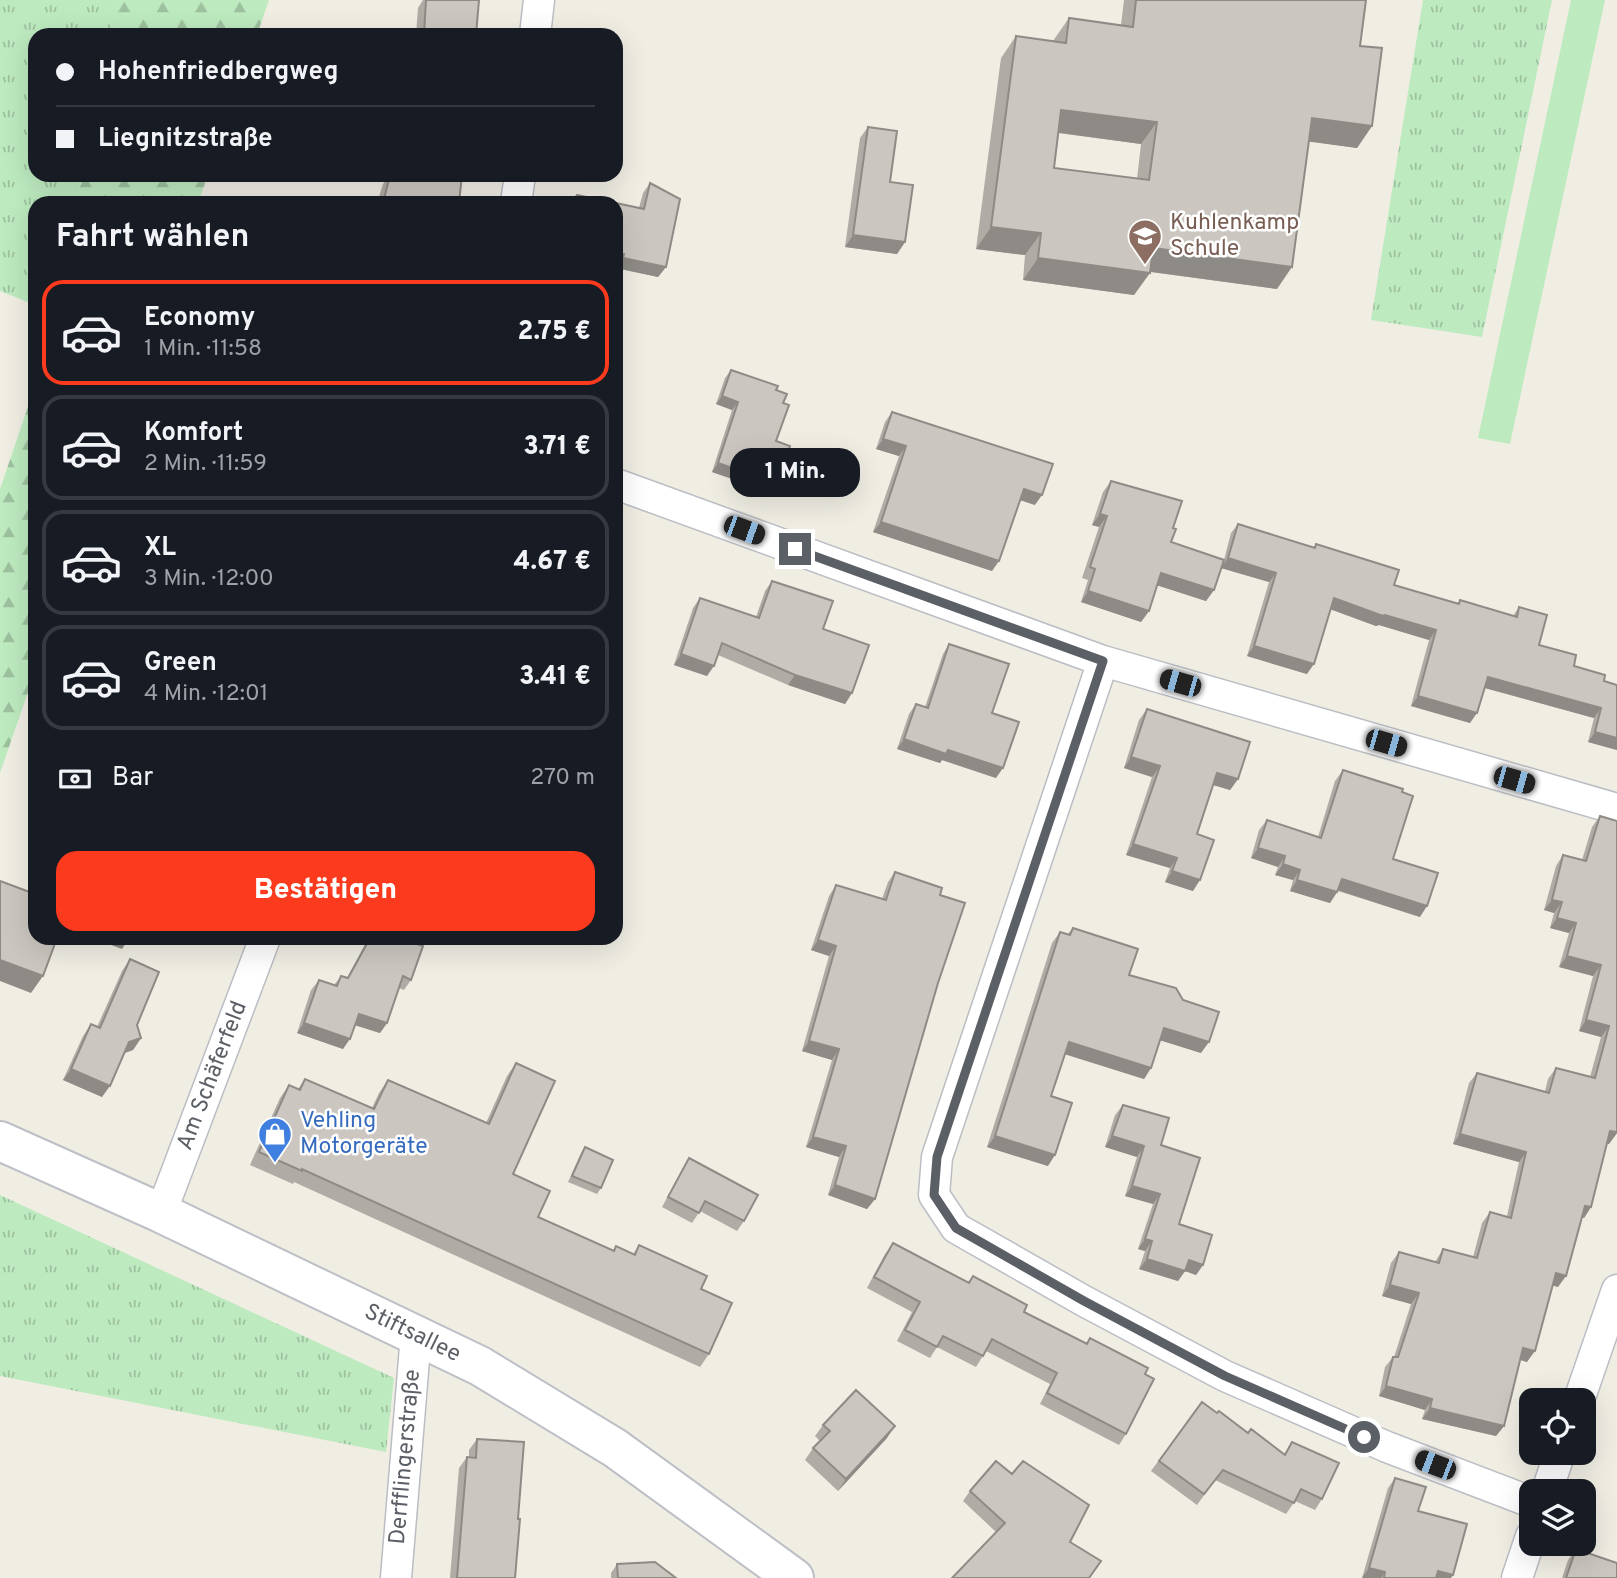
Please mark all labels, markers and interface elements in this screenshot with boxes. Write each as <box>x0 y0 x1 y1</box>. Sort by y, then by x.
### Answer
text: Hohenfriedbergweg <box>98 56 339 89</box>
text: Liegnitzstraße <box>98 123 273 156</box>
place label: Kuhlenkamp Schule <box>1170 209 1299 264</box>
school or university icon: Kuhlenkamp Schule <box>1126 217 1164 266</box>
text: Fahrt wählen <box>56 218 249 258</box>
icon: car <box>60 301 123 364</box>
text: Economy <box>144 302 255 335</box>
text: 2.75 € <box>518 316 591 349</box>
text: 1 Min. · 11:58 <box>144 335 262 364</box>
icon: car <box>60 416 123 479</box>
text: Komfort <box>144 417 243 450</box>
text: 3.71 € <box>523 431 591 464</box>
callout: 1 Min. <box>730 448 860 496</box>
text: 2 Min. · 11:59 <box>144 450 267 479</box>
text: 1 Min. <box>765 458 825 487</box>
car <box>721 513 768 547</box>
icon: car <box>60 531 123 594</box>
text: XL <box>144 532 176 565</box>
route end <box>779 533 811 565</box>
text: 4.67 € <box>514 546 591 579</box>
text: 3 Min. · 12:00 <box>144 565 274 594</box>
icon: car <box>60 646 123 709</box>
text: Green <box>144 647 217 680</box>
text: 3.41 € <box>519 661 591 694</box>
car <box>1157 667 1204 699</box>
text: 4 Min. · 12:01 <box>144 680 268 709</box>
car <box>1363 727 1410 759</box>
icon: cash <box>56 760 94 798</box>
text: Bar <box>112 762 153 795</box>
text: 270 m <box>530 764 595 793</box>
car <box>1491 764 1538 796</box>
button: Bestätigen <box>56 851 595 931</box>
street label: Am Schäferfeld <box>171 997 255 1155</box>
place label: Vehling Motorgeräte <box>300 1107 428 1162</box>
shop icon: Vehling Motorgeräte <box>256 1115 294 1164</box>
street label: Stiftsallee <box>359 1298 465 1370</box>
street label: Derfflingerstraße <box>384 1368 428 1546</box>
map controls <box>1519 1388 1596 1556</box>
button: locate <box>1519 1388 1596 1465</box>
route start <box>1348 1421 1380 1453</box>
car <box>1412 1448 1459 1482</box>
button: layers <box>1519 1479 1596 1556</box>

